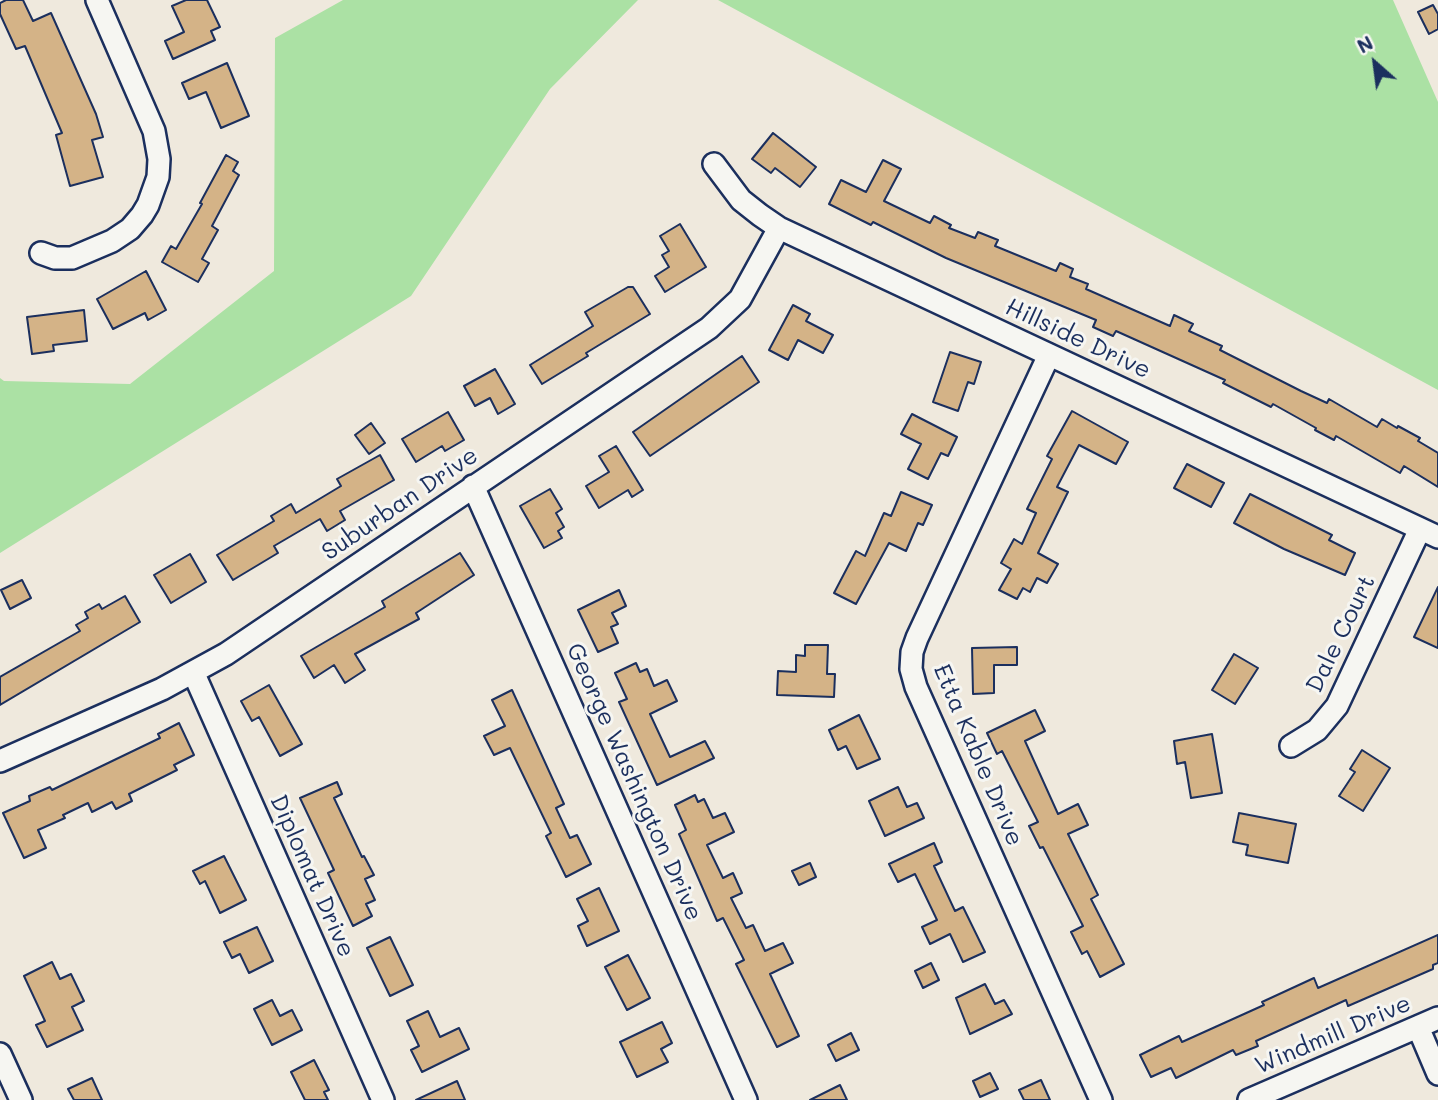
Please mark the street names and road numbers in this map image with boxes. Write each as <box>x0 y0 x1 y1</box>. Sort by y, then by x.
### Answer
street label: Hillside Drive <box>1001 293 1155 385</box>
street label: Suburban Drive <box>317 441 483 567</box>
street label: Dale Court <box>1300 571 1382 697</box>
street label: George Washington Drive <box>560 639 708 925</box>
street label: Etta Kable Drive <box>927 660 1029 850</box>
street label: Diplomat Drive <box>263 790 361 962</box>
street label: Windmill Drive <box>1251 989 1415 1081</box>

